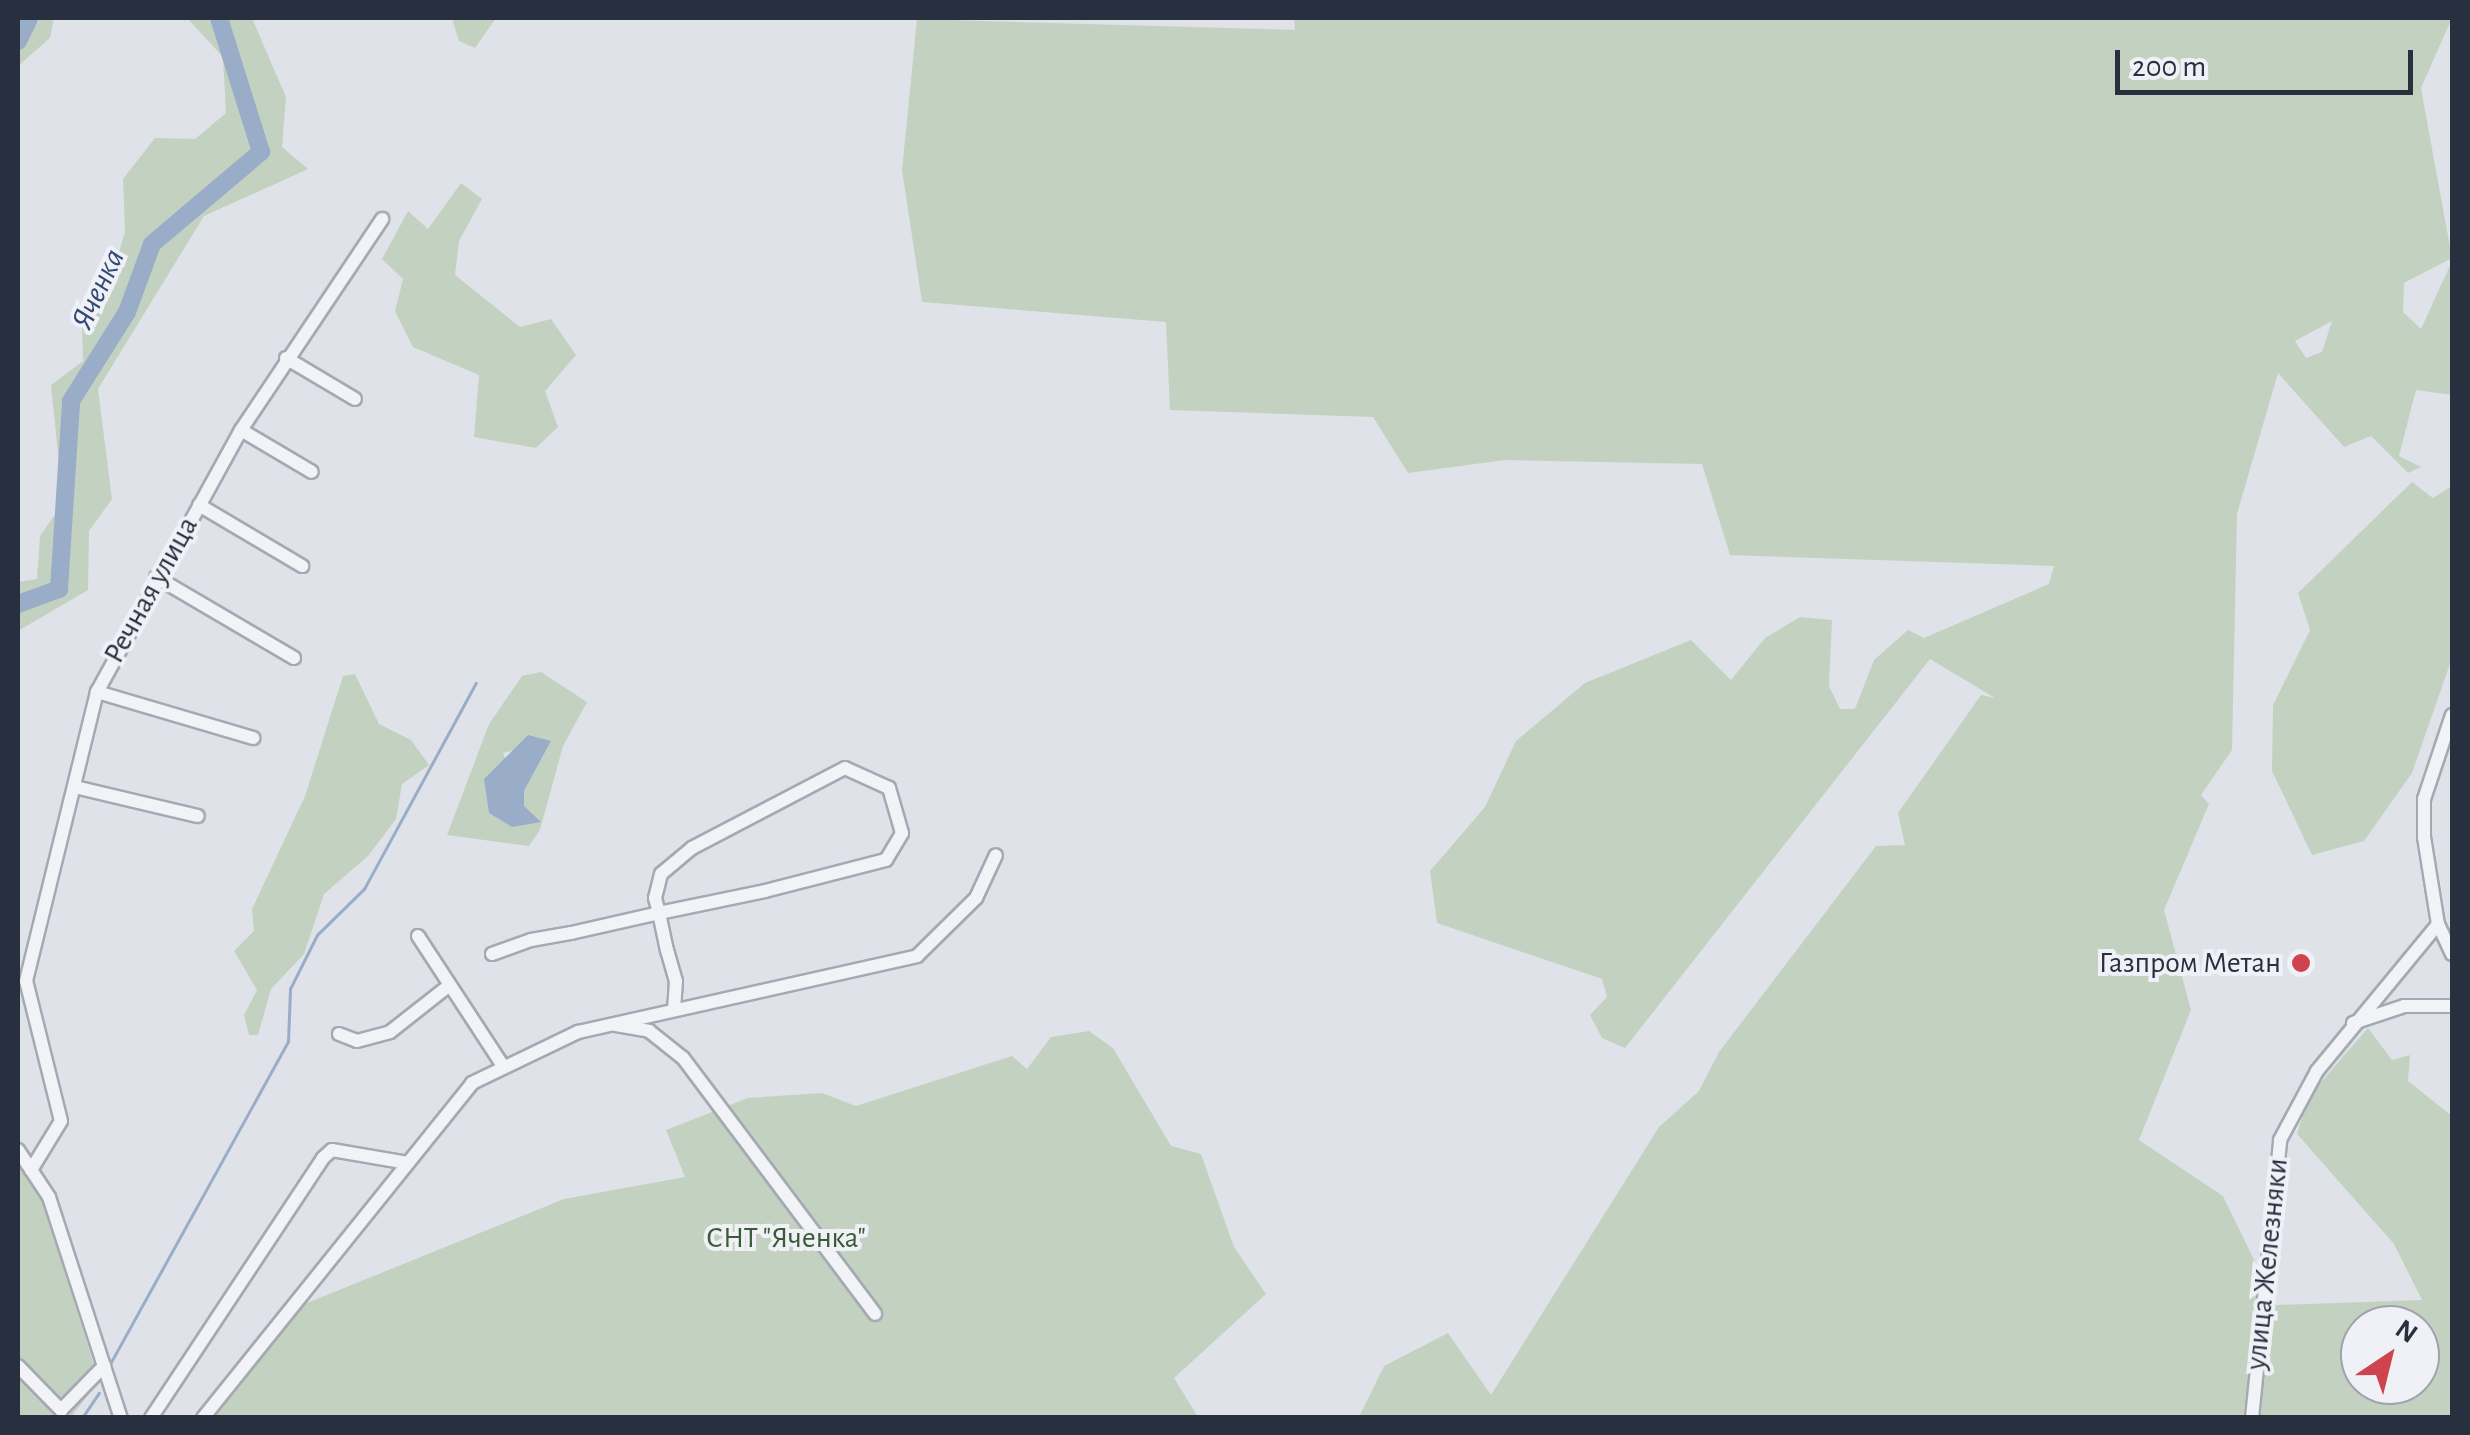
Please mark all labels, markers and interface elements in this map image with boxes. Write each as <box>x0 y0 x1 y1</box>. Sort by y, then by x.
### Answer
scale bar <box>2120 30 2418 92</box>
text: 200 m <box>2132 52 2206 82</box>
water label: Яченка <box>63 243 133 335</box>
street label: Речная улица <box>96 510 206 670</box>
place label: Газпром Метан <box>2099 945 2281 981</box>
marker: Газпром Метан <box>2290 952 2312 974</box>
street label: улица Железняки <box>2238 1156 2296 1372</box>
park label: СНТ "Яченка" <box>706 1220 866 1256</box>
north arrow <box>2340 1305 2440 1405</box>
text: N <box>2390 1315 2422 1349</box>

